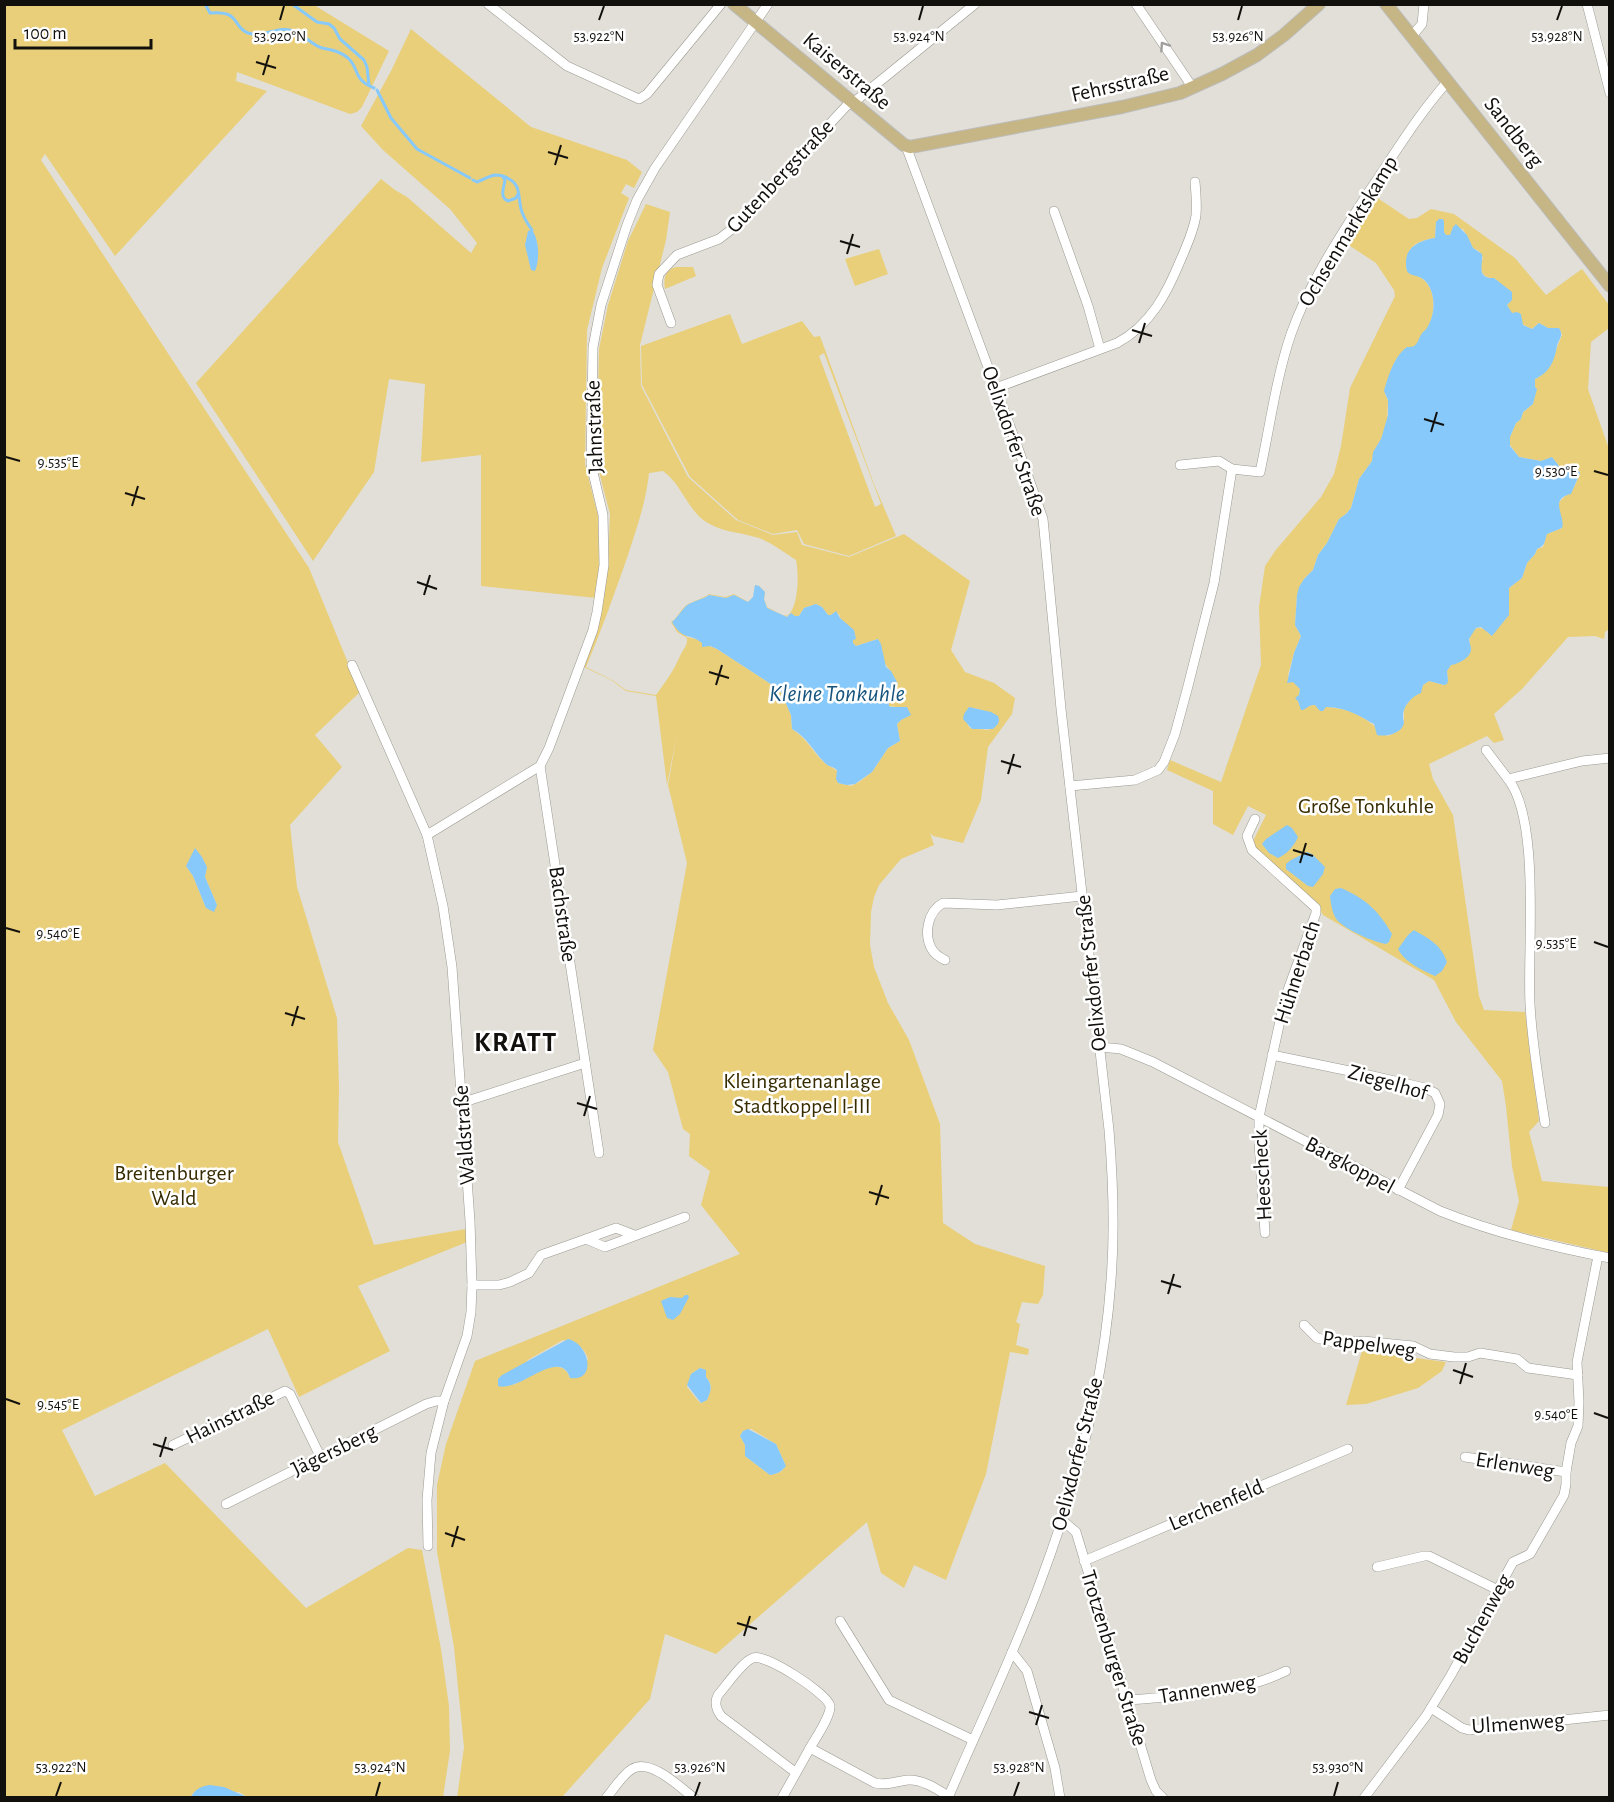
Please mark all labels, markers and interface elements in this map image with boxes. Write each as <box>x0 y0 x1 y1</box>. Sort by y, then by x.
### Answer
scale bar <box>15 12 152 50</box>
text: 100 m <box>24 25 67 43</box>
street label: Kaiserstraße <box>799 28 895 114</box>
text: 53.920°N <box>254 29 306 44</box>
text: 53.922°N <box>573 29 625 44</box>
text: 53.924°N <box>893 29 945 44</box>
text: 53.926°N <box>1212 29 1264 44</box>
text: 53.928°N <box>1531 29 1583 44</box>
one-way arrow <box>1160 42 1171 53</box>
street label: Fehrsstraße <box>1069 62 1171 106</box>
street label: Sandberg <box>1480 93 1548 171</box>
street label: Gutenbergstraße <box>722 115 838 237</box>
street label: Ochsenmarktskamp <box>1294 152 1402 310</box>
street label: Oelixdorfer Straße <box>978 363 1050 519</box>
street label: Jahnstraße <box>581 380 607 474</box>
text: 9.535°E <box>38 455 78 470</box>
text: 9.530°E <box>1535 464 1577 479</box>
water label: Kleine Tonkuhle <box>769 682 905 706</box>
park label: Große Tonkuhle <box>1298 795 1434 817</box>
street label: Bachstraße <box>545 865 581 963</box>
street label: Oelixdorfer Straße <box>1072 894 1110 1052</box>
street label: Hühnerbach <box>1270 918 1324 1026</box>
text: 9.540°E <box>36 926 80 941</box>
text: 9.535°E <box>1536 936 1576 951</box>
district label: KRATT <box>474 1029 558 1057</box>
street label: Ziegelhof <box>1346 1060 1432 1104</box>
park label: Kleingartenanlage Stadtkoppel I-III <box>723 1070 881 1117</box>
street label: Waldstraße <box>450 1084 478 1186</box>
street label: Heescheck <box>1249 1129 1275 1221</box>
street label: Bargkoppel <box>1302 1132 1398 1198</box>
park label: Breitenburger Wald <box>114 1162 234 1209</box>
street label: Pappelweg <box>1321 1327 1417 1361</box>
street label: Oelixdorfer Straße <box>1047 1375 1107 1533</box>
street label: Hainstraße <box>182 1386 278 1448</box>
text: 9.545°E <box>37 1397 79 1412</box>
text: 9.540°E <box>1534 1407 1578 1422</box>
street label: Jägersberg <box>288 1420 380 1480</box>
street label: Erlenweg <box>1474 1448 1556 1482</box>
street label: Lerchenfeld <box>1165 1475 1267 1535</box>
street label: Trotzenburger Straße <box>1077 1568 1151 1748</box>
street label: Buchenweg <box>1448 1570 1516 1668</box>
street label: Tannenweg <box>1157 1670 1257 1708</box>
street label: Ulmenweg <box>1471 1709 1565 1737</box>
text: 53.922°N <box>35 1760 87 1775</box>
text: 53.924°N <box>354 1760 406 1775</box>
text: 53.926°N <box>674 1760 726 1775</box>
text: 53.928°N <box>993 1760 1045 1775</box>
text: 53.930°N <box>1312 1760 1364 1775</box>

